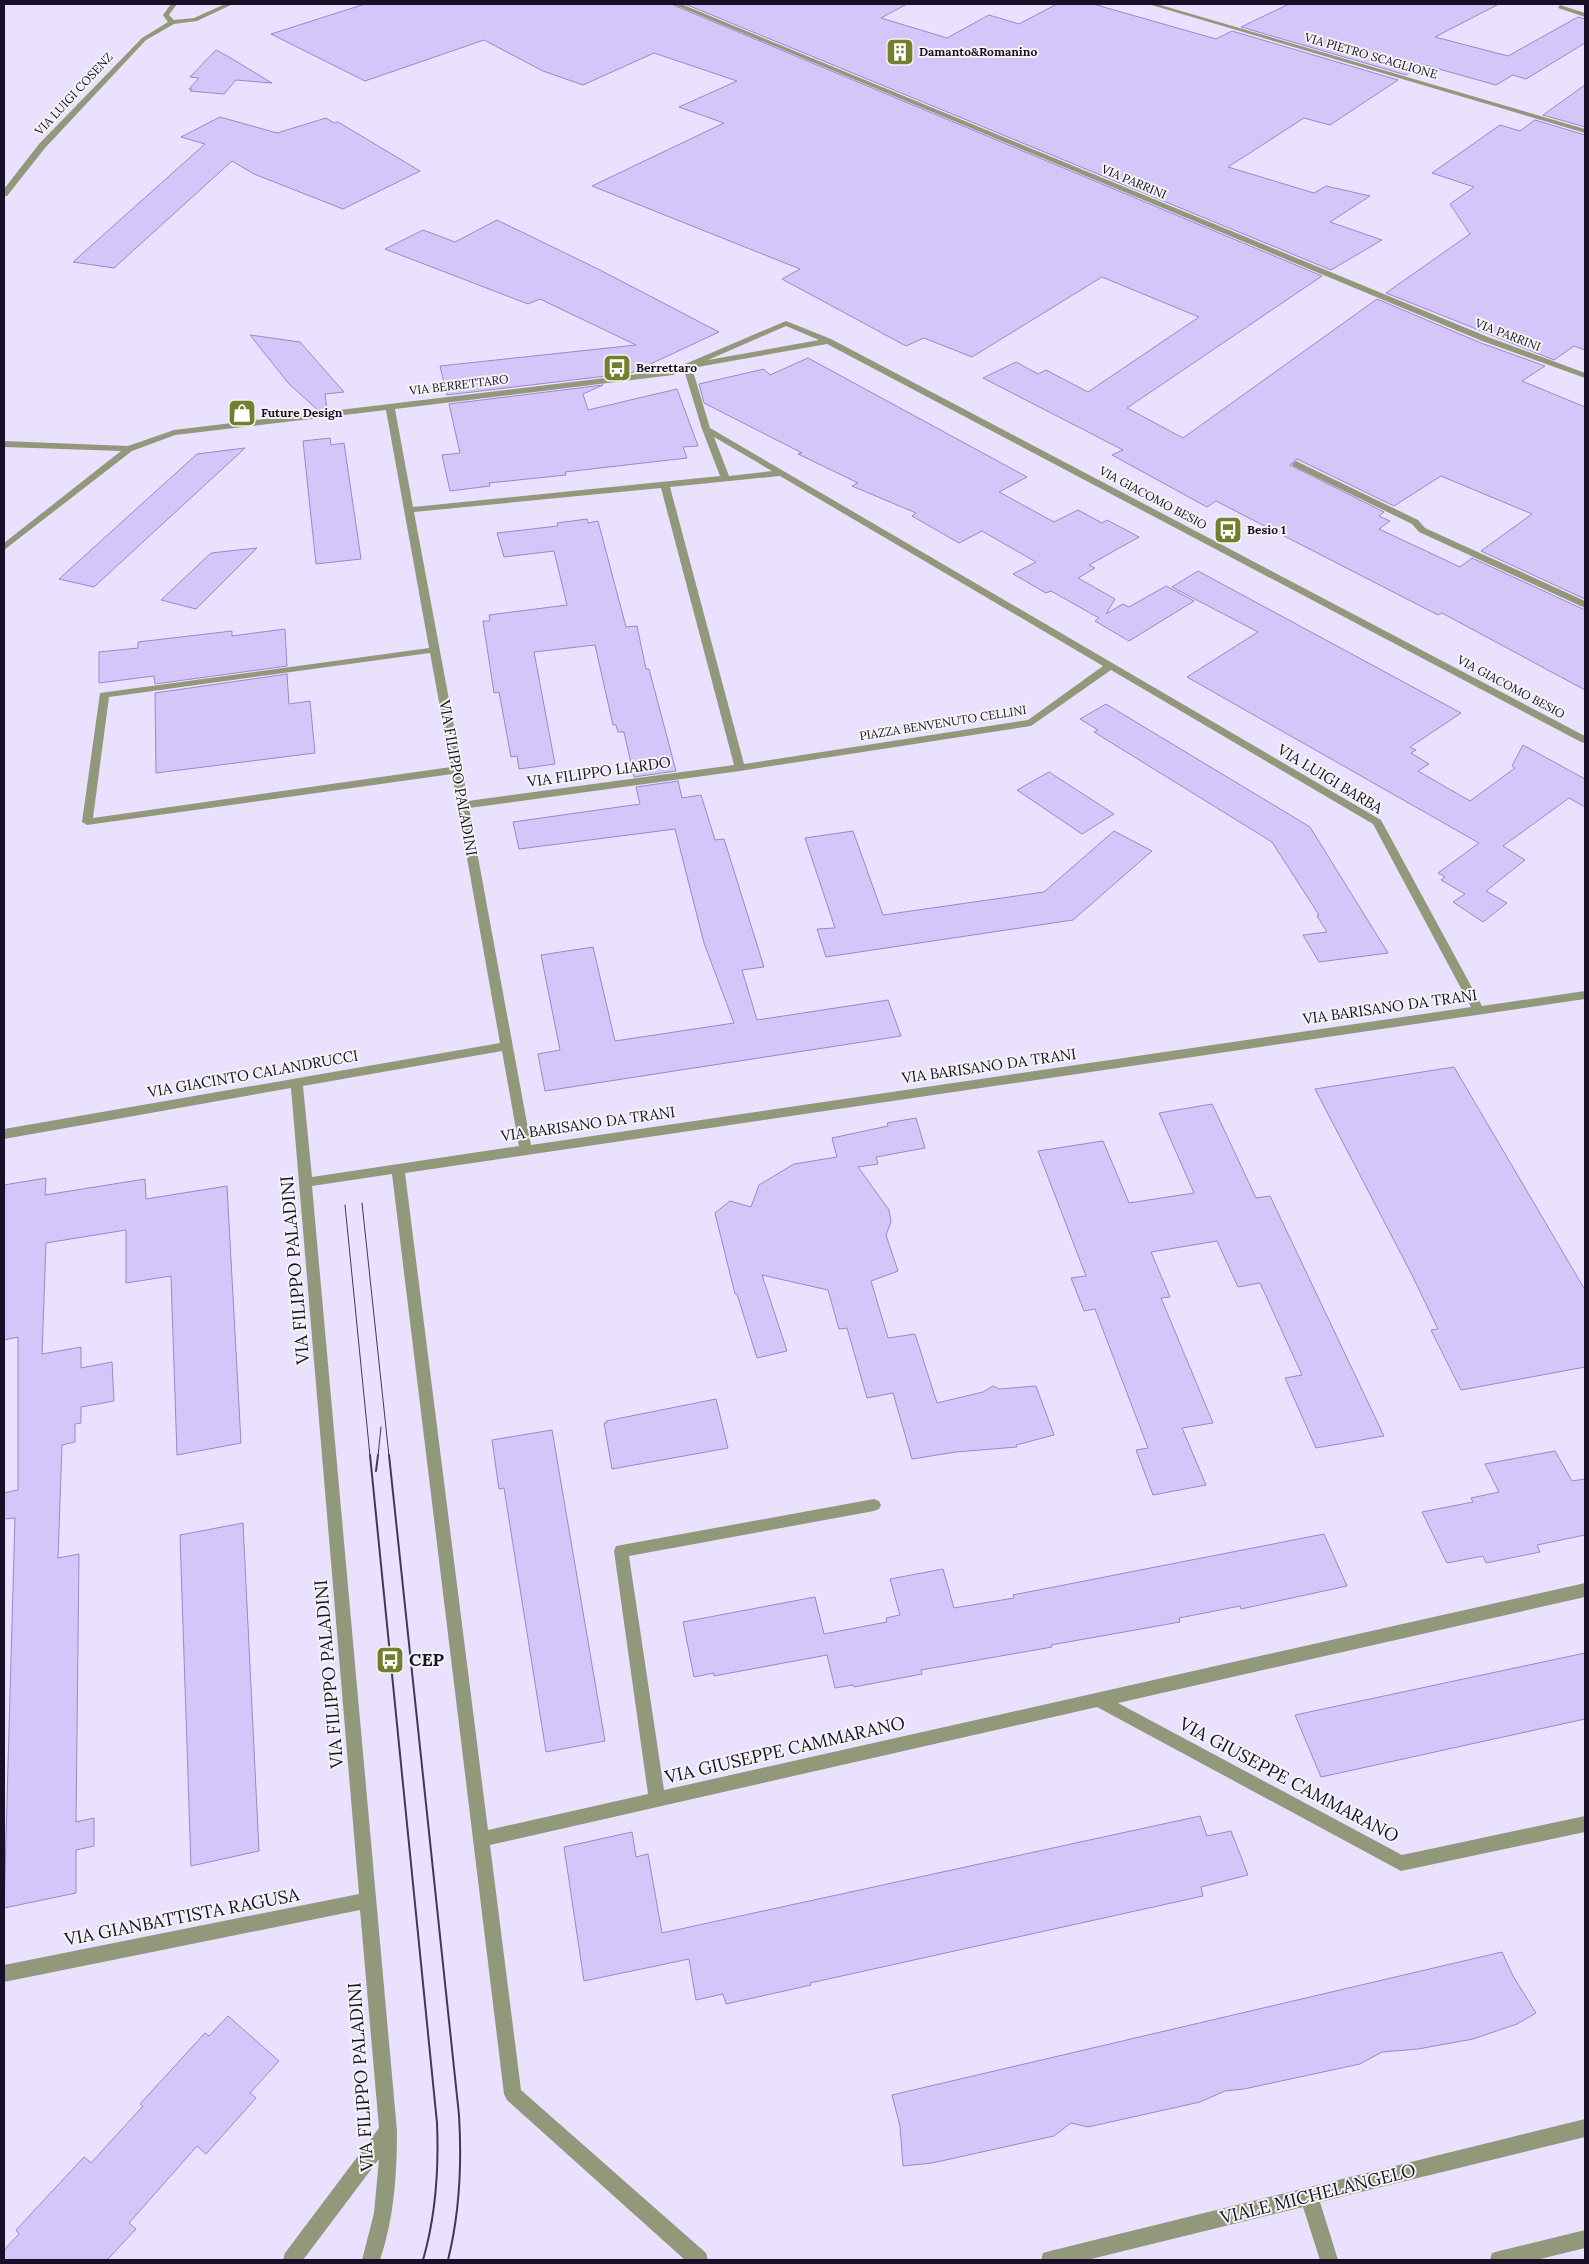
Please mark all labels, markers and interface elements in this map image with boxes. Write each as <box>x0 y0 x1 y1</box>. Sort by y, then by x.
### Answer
street label: VIA PIETRO SCAGLIONE <box>1302 29 1439 82</box>
building icon: Damanto&Romanino <box>885 37 915 67</box>
place label: Damanto&Romanino <box>919 44 1037 59</box>
street label: VIA LUIGI COSENZ <box>31 49 116 139</box>
street label: VIA PARRINI <box>1099 161 1169 202</box>
street label: VIA PARRINI <box>1472 315 1543 354</box>
bus stop icon: Berrettaro <box>602 353 632 383</box>
place label: Berrettaro <box>636 360 697 375</box>
street label: VIA BERRETTARO <box>408 371 509 398</box>
shop icon: Future Design <box>227 398 257 428</box>
place label: Future Design <box>261 405 343 420</box>
street label: VIA GIACOMO BESIO <box>1096 462 1210 532</box>
bus stop icon: Besio 1 <box>1213 515 1243 545</box>
place label: Besio 1 <box>1247 522 1286 537</box>
street label: VIA GIACOMO BESIO <box>1454 651 1568 721</box>
street label: VIA FILIPPO PALADINI <box>435 698 482 857</box>
street label: PIAZZA BENVENUTO CELLINI <box>858 702 1028 743</box>
street label: VIA LUIGI BARBA <box>1273 739 1387 818</box>
street label: VIA FILIPPO LIARDO <box>525 752 672 791</box>
street label: VIA BARISANO DA TRANI <box>1301 985 1478 1028</box>
street label: VIA BARISANO DA TRANI <box>900 1044 1077 1087</box>
street label: VIA GIACINTO CALANDRUCCI <box>145 1046 360 1102</box>
street label: VIA BARISANO DA TRANI <box>499 1102 676 1145</box>
street label: VIA FILIPPO PALADINI <box>275 1175 314 1366</box>
street label: VIA FILIPPO PALADINI <box>309 1579 348 1770</box>
bus stop icon: CEP <box>375 1645 405 1675</box>
place label: CEP <box>409 1648 445 1671</box>
street label: VIA GIUSEPPE CAMMARANO <box>662 1711 907 1789</box>
street label: VIA GIUSEPPE CAMMARANO <box>1175 1711 1403 1847</box>
street label: VIA GIANBATTISTA RAGUSA <box>62 1882 302 1951</box>
street label: VIA FILIPPO PALADINI <box>342 1982 379 2173</box>
street label: VIALE MICHELANGELO <box>1217 2158 1418 2229</box>

